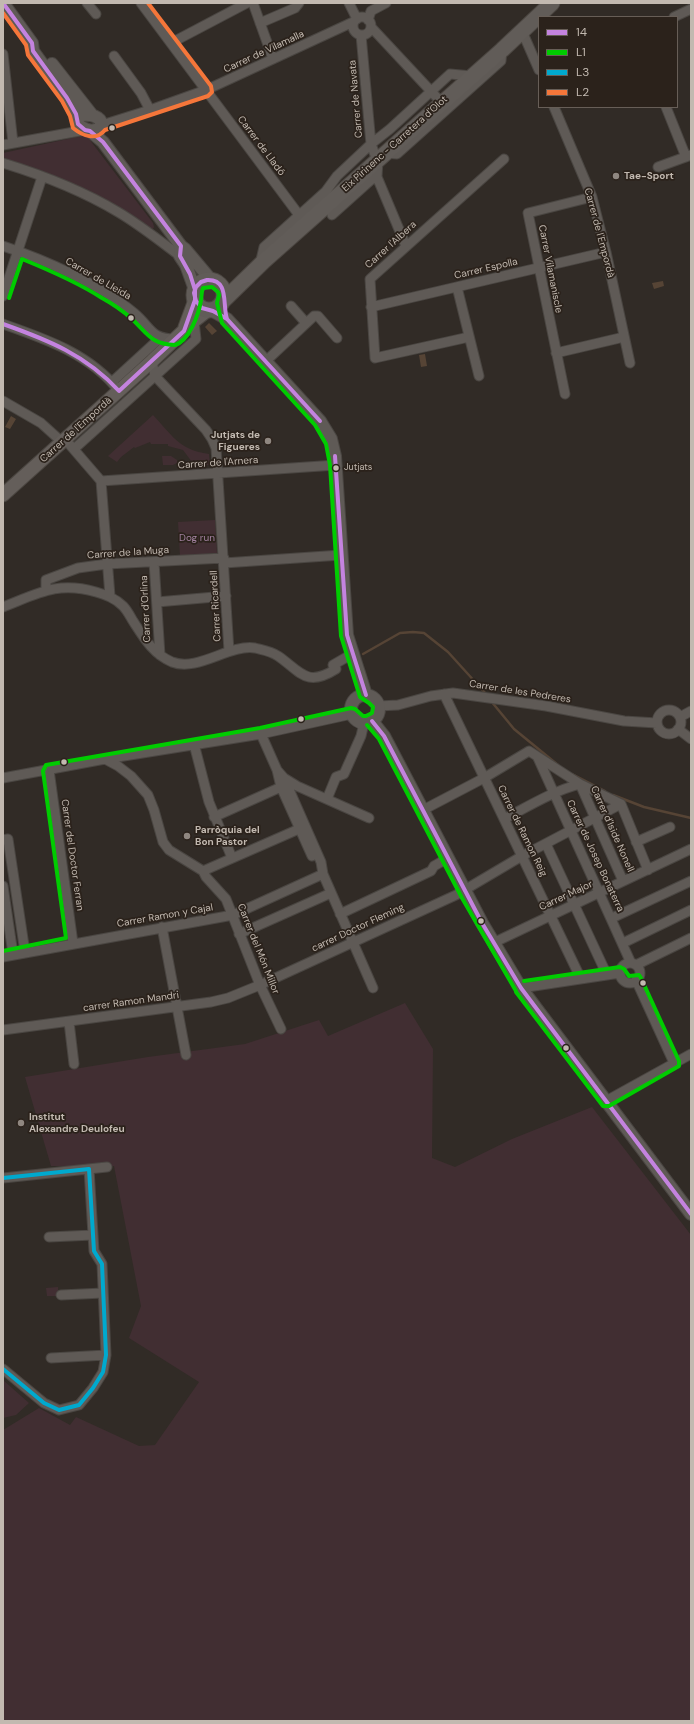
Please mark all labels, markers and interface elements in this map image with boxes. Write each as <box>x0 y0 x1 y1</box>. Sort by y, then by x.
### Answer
legend <box>538 16 678 108</box>
text: 14 <box>576 24 587 40</box>
street label: Carrer de Vilamalla <box>222 28 306 76</box>
text: L1 <box>576 44 586 60</box>
street label: Carrer de Navata <box>347 59 365 139</box>
text: L3 <box>576 64 589 80</box>
text: L2 <box>576 84 589 100</box>
street label: Eix Pirinenc - Carretera d'Olot <box>340 93 450 195</box>
street label: Carrer de Lladó <box>235 114 287 178</box>
unlabelled marker <box>107 123 117 133</box>
place label: Tae-Sport <box>624 170 674 182</box>
marker: Tae-Sport <box>611 171 621 181</box>
street label: Carrer de l'Empordà <box>581 187 617 279</box>
street label: Carrer l'Albera <box>363 219 419 271</box>
street label: Carrer Vilamaniscle <box>536 224 564 314</box>
street label: Carrer de Lleida <box>63 255 133 303</box>
street label: Carrer Espolla <box>453 256 519 282</box>
unlabelled marker <box>126 313 136 323</box>
street label: Carrer de l'Empordà <box>38 395 114 465</box>
place label: Jutjats de Figueres <box>211 429 260 452</box>
marker: Jutjats de Figueres <box>263 436 273 446</box>
street label: Carrer de l'Arnera <box>177 454 259 472</box>
marker: Jutjats <box>331 463 341 473</box>
place label: Jutjats <box>344 463 372 473</box>
park label: Dog run <box>179 532 215 544</box>
street label: Carrer de la Muga <box>87 544 169 562</box>
street label: Carrer Ricardell <box>208 570 224 642</box>
street label: Carrer d'Orlina <box>138 575 154 643</box>
street label: Carrer de les Pedreres <box>468 678 572 706</box>
unlabelled marker <box>296 714 306 724</box>
unlabelled marker <box>59 757 69 767</box>
street label: Carrer de Ramon Reig <box>495 783 549 879</box>
street label: Carrer d'Iside Nonell <box>588 784 636 874</box>
street label: Carrer del Doctor Ferran <box>58 798 86 912</box>
street label: Carrer de Josep Bonaterra <box>564 798 626 914</box>
place label: Parròquia del Bon Pastor <box>195 824 260 848</box>
marker: Parròquia del Bon Pastor <box>182 831 192 841</box>
street label: Carrer Major <box>537 878 595 914</box>
street label: carrer Doctor Fleming <box>310 901 406 955</box>
street label: Carrer Ramon y Cajal <box>116 902 214 930</box>
street label: Carrer del Món Millor <box>234 902 282 996</box>
unlabelled marker <box>476 916 486 926</box>
unlabelled marker <box>638 978 648 988</box>
street label: carrer Ramon Mandri <box>82 989 180 1015</box>
unlabelled marker <box>561 1043 571 1053</box>
place label: Institut Alexandre Deulofeu <box>29 1111 125 1134</box>
marker: Institut Alexandre Deulofeu <box>16 1118 26 1128</box>

